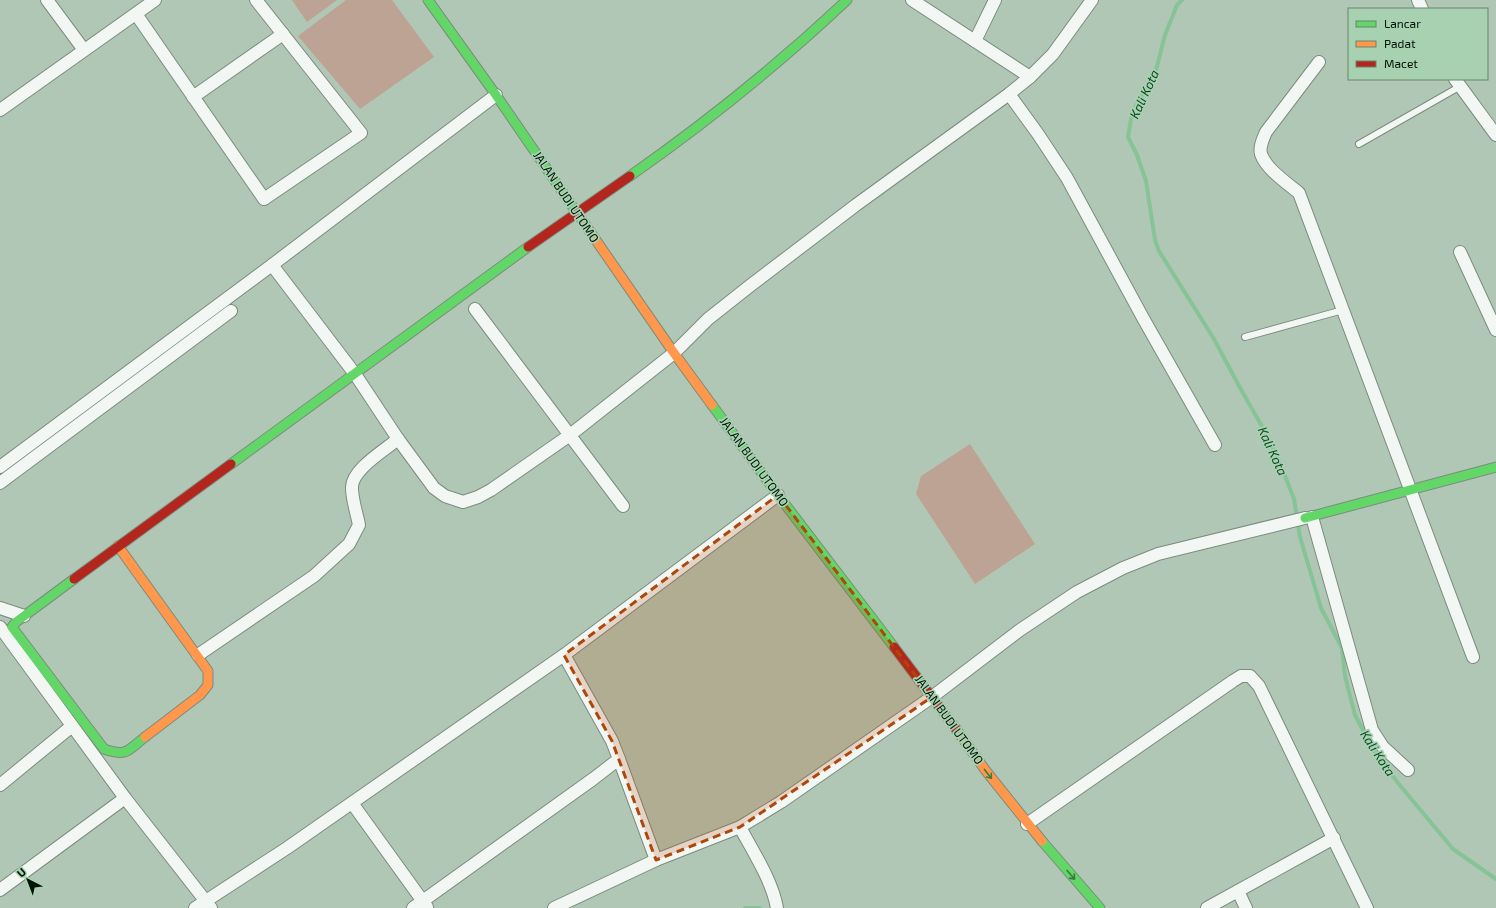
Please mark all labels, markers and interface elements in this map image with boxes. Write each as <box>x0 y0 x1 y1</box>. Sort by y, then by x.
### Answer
legend <box>1348 8 1488 80</box>
text: Lancar <box>1384 16 1421 30</box>
text: Padat <box>1384 36 1416 50</box>
text: Macet <box>1384 56 1418 70</box>
water label: Kali Kota <box>1126 67 1162 121</box>
street label: JALAN BUDI UTOMO <box>531 148 603 245</box>
street label: JALAN BUDI UTOMO <box>718 414 792 509</box>
water label: Kali Kota <box>1255 424 1291 478</box>
street label: JALAN BUDI UTOMO <box>913 672 987 767</box>
water label: Kali Kota <box>1357 727 1399 779</box>
one-way arrow <box>984 769 993 780</box>
north arrow <box>8 860 48 900</box>
text: U <box>14 865 28 880</box>
one-way arrow <box>1066 869 1075 880</box>

